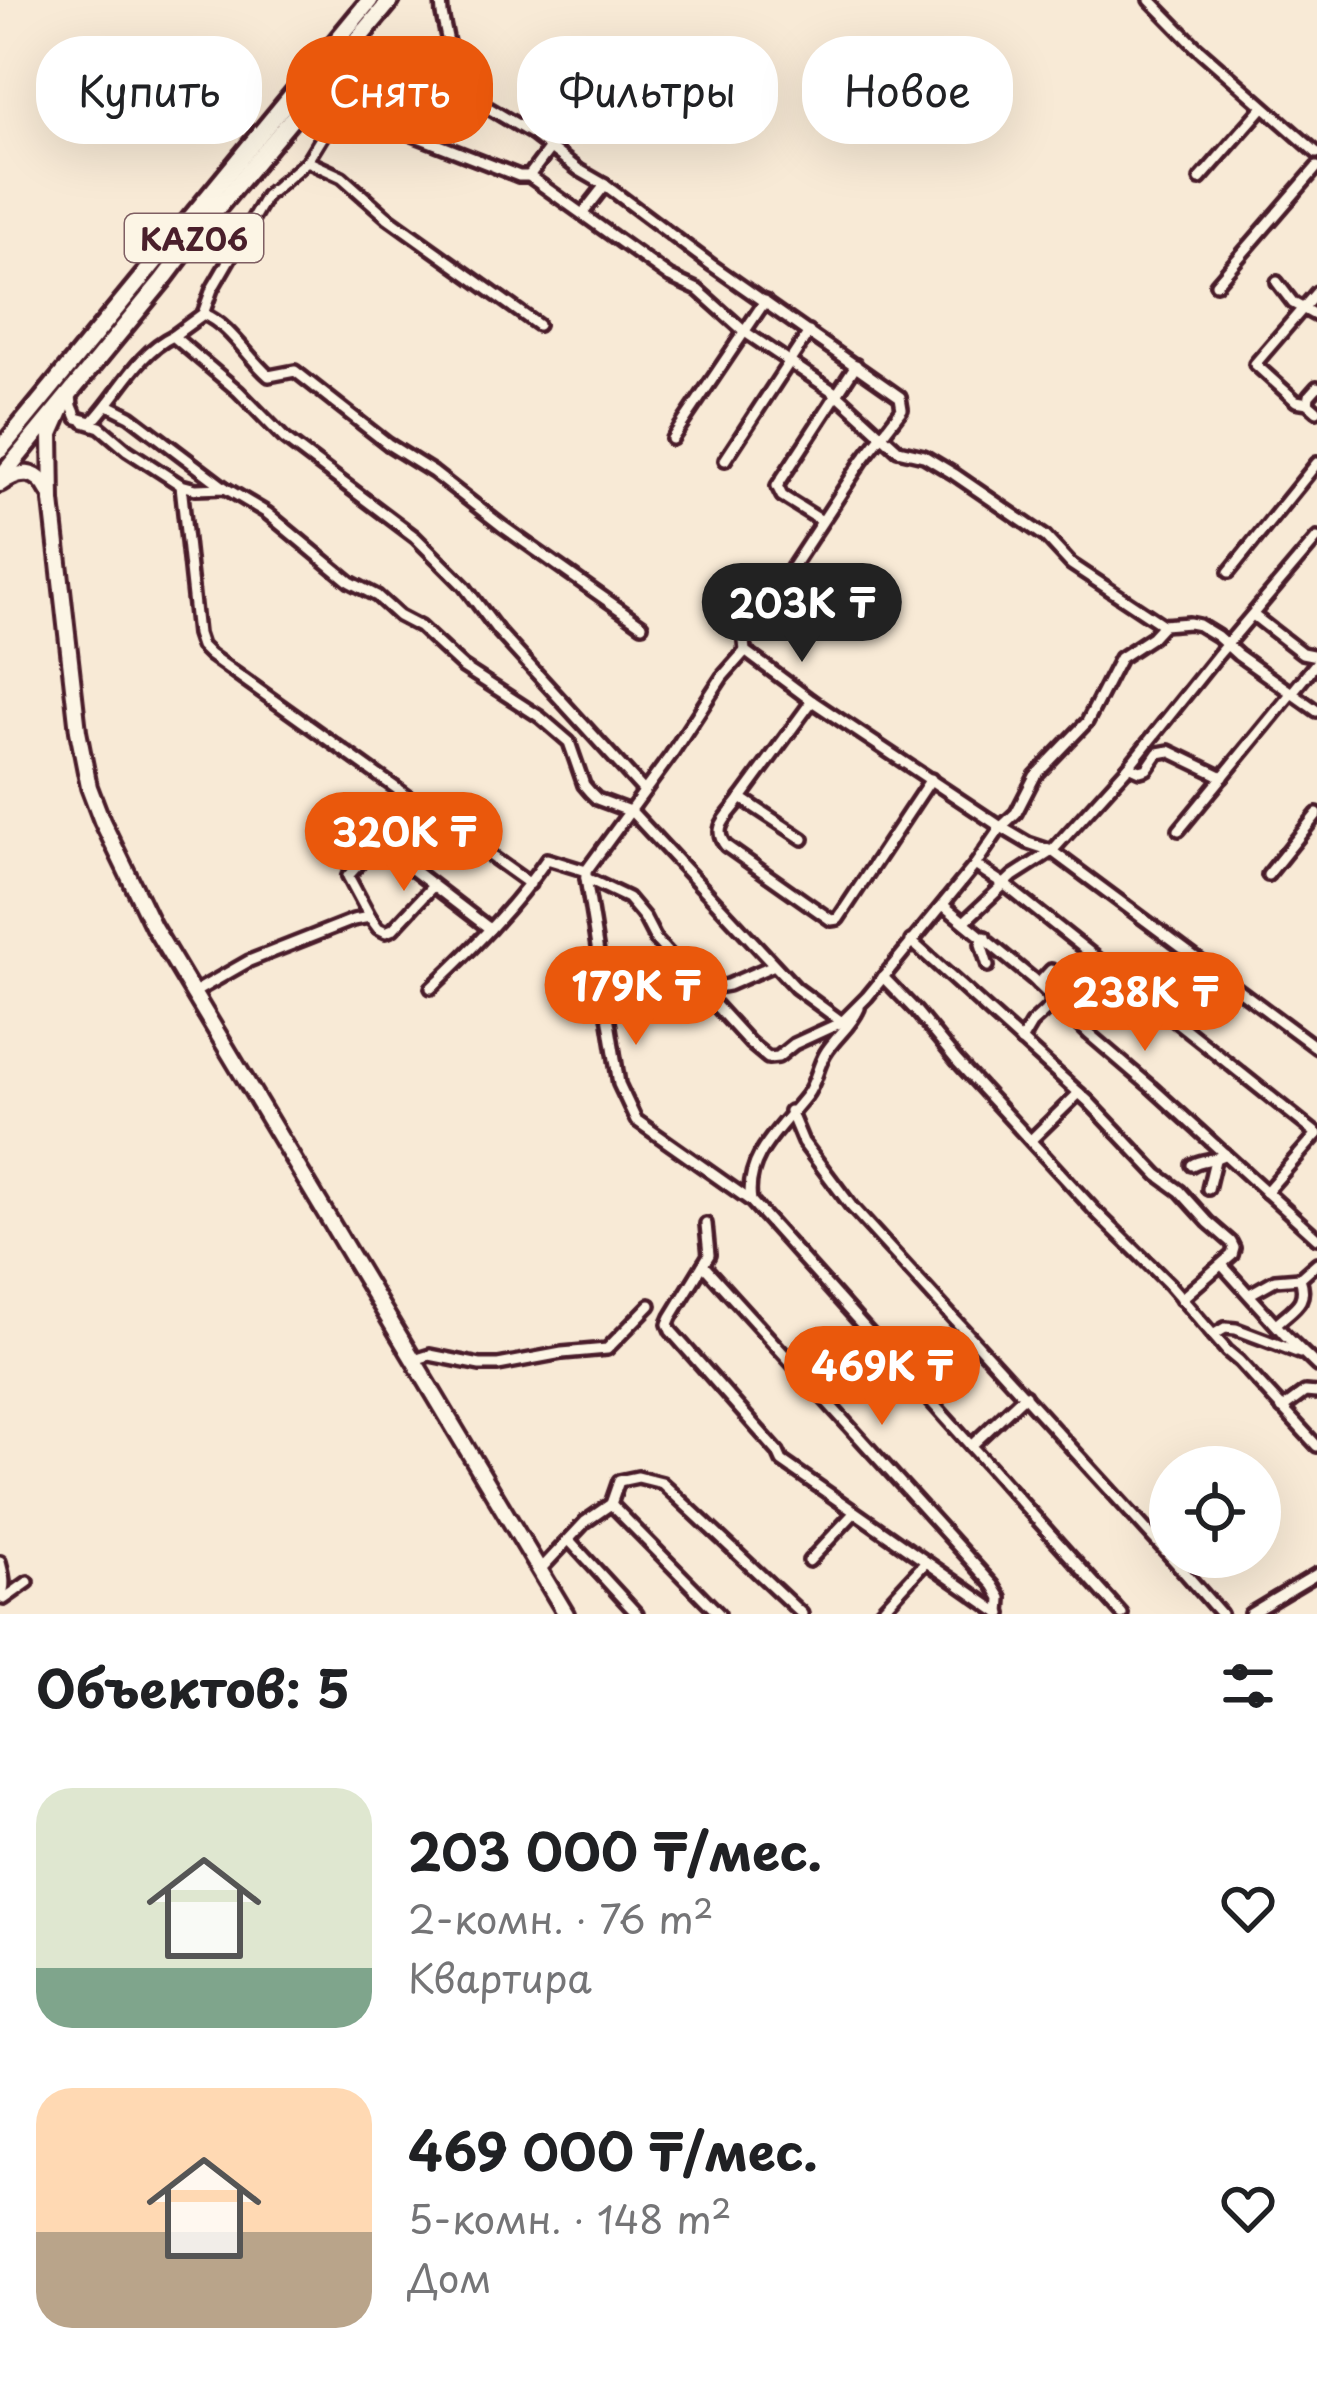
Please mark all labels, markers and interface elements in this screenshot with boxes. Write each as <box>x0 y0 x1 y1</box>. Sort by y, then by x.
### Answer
chip: Купить <box>36 36 262 144</box>
chip: Снять <box>286 36 493 144</box>
chip: Фильтры <box>517 36 778 144</box>
chip: Новое <box>802 36 1013 144</box>
road number: KАZ06 <box>125 214 263 262</box>
pin: 203K ₸ <box>704 563 900 665</box>
text: 203K ₸ <box>729 572 875 631</box>
pin: 320K ₸ <box>306 792 502 894</box>
text: 320K ₸ <box>332 801 476 860</box>
pin: 179K ₸ <box>538 946 734 1048</box>
pin: 238K ₸ <box>1047 952 1243 1054</box>
text: 179K ₸ <box>572 955 700 1014</box>
text: 238K ₸ <box>1072 961 1218 1020</box>
pin: 469K ₸ <box>784 1326 980 1428</box>
text: 469K ₸ <box>811 1335 953 1394</box>
map controls <box>1149 1446 1281 1578</box>
button: locate <box>1149 1446 1281 1578</box>
text: Объектов: 5 <box>36 1648 350 1725</box>
icon: filters <box>1215 1653 1281 1719</box>
text: 203 000 ₸/мес. <box>408 1811 822 1888</box>
icon: home <box>132 1836 276 1980</box>
icon: heart <box>1215 1875 1281 1941</box>
text: 2-комн. · 76 m² <box>408 1888 714 1947</box>
text: Квартира <box>408 1947 592 2006</box>
text: 469 000 ₸/мес. <box>408 2111 818 2188</box>
icon: home <box>132 2136 276 2280</box>
icon: heart <box>1215 2175 1281 2241</box>
text: 5-комн. · 148 m² <box>408 2188 732 2247</box>
text: Дом <box>408 2247 492 2306</box>

